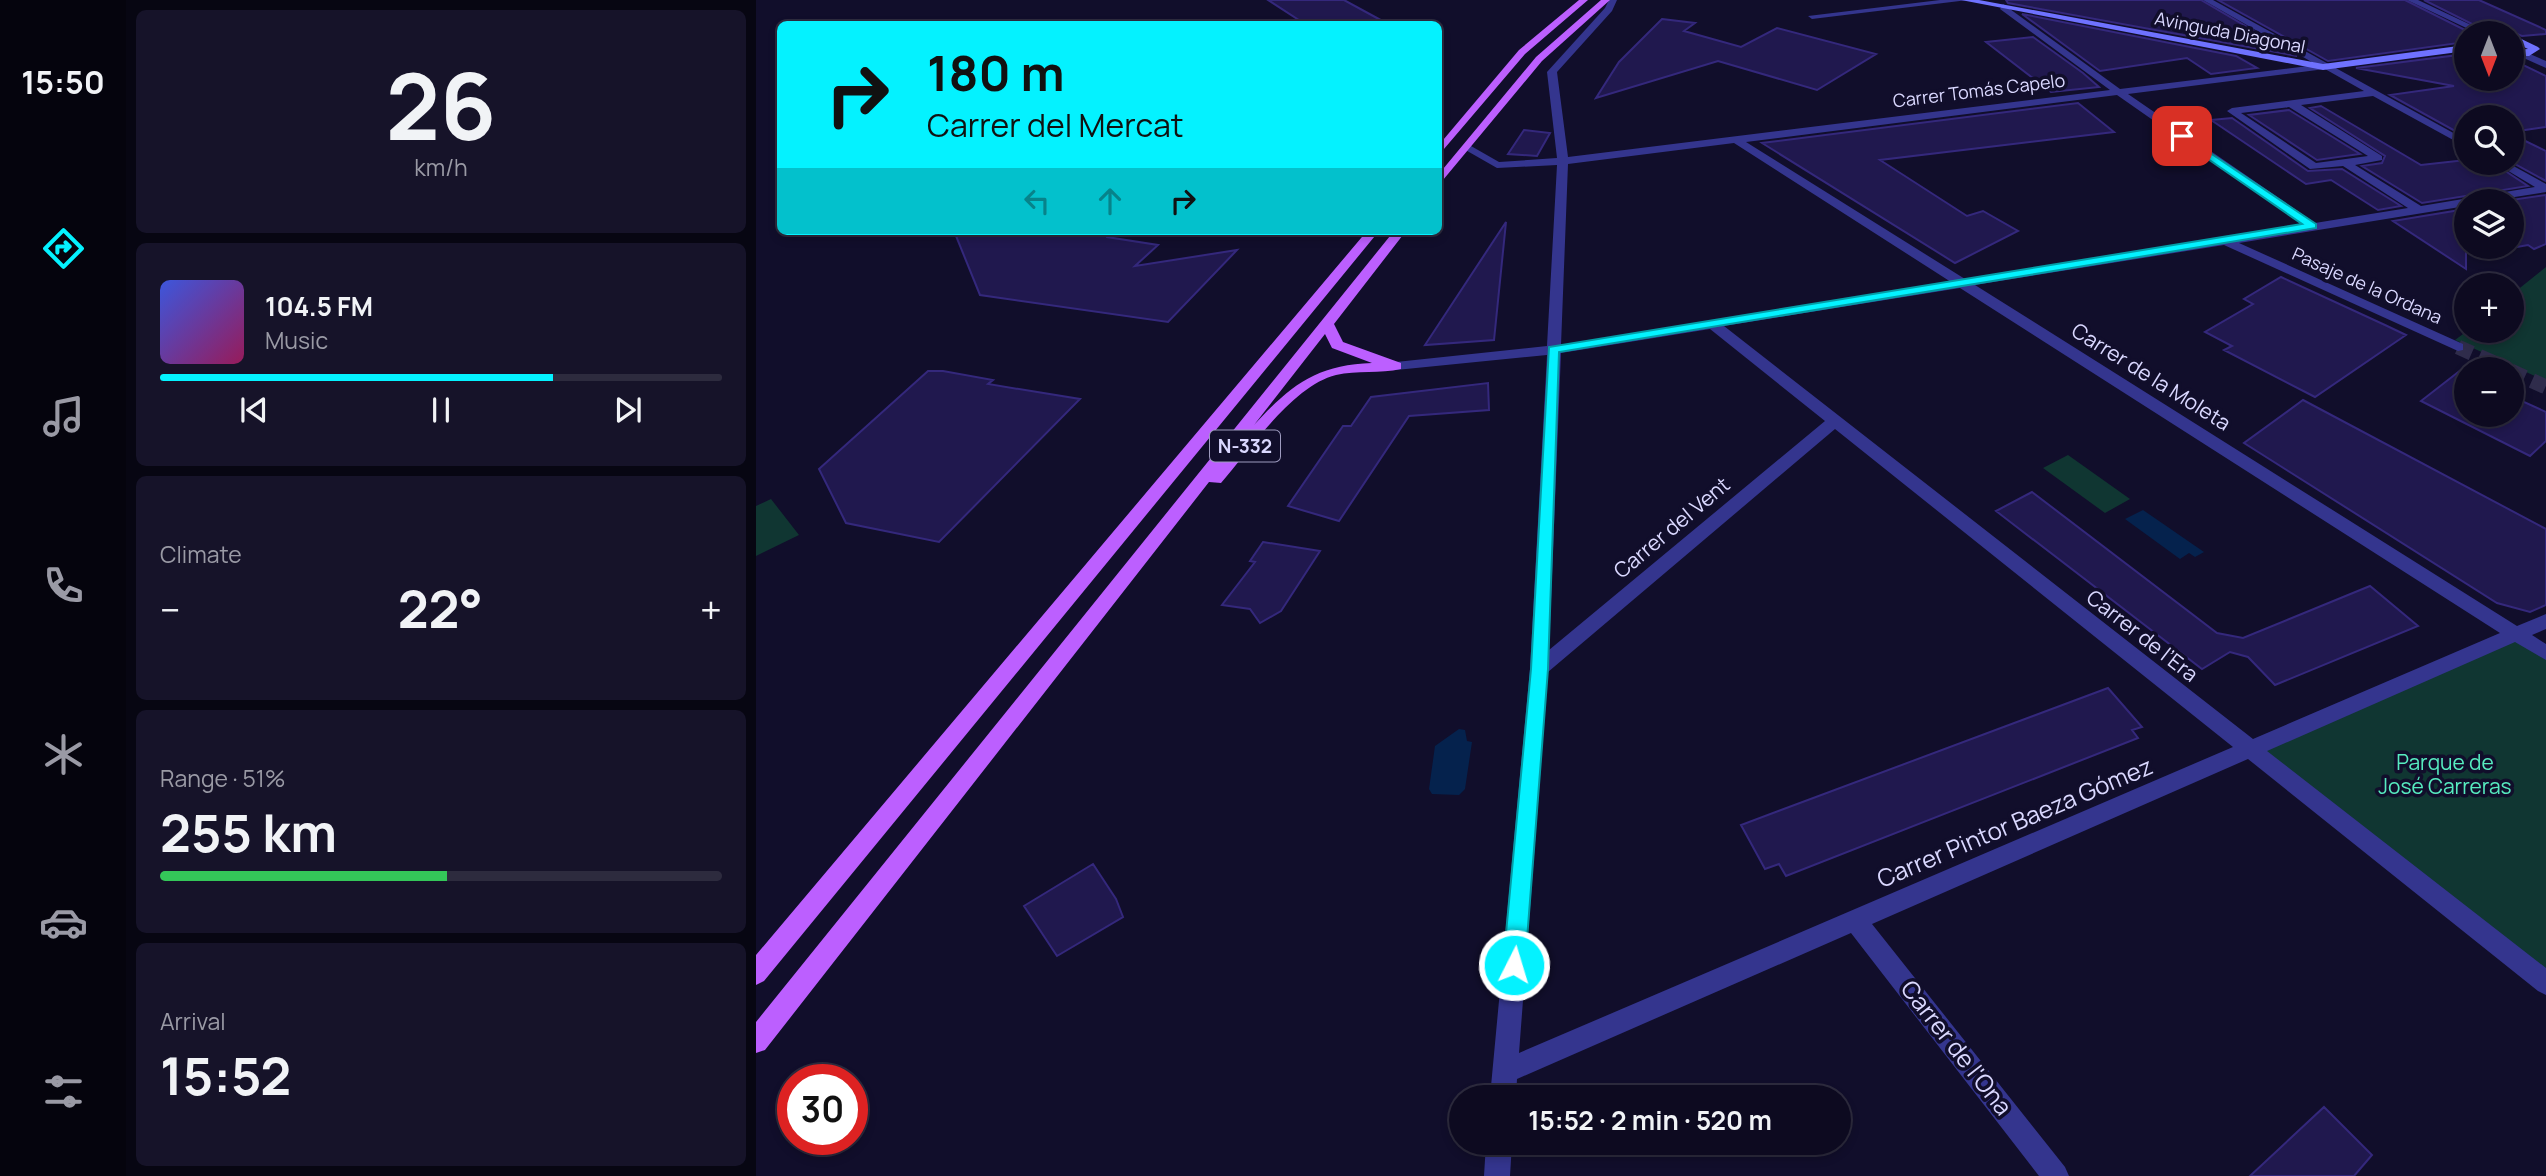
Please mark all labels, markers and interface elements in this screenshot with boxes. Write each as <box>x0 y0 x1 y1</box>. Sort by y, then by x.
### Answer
street label: Avinguda Diagonal <box>2153 6 2307 58</box>
north arrow <box>2454 21 2524 91</box>
map controls <box>2454 21 2524 427</box>
text: 180 m <box>927 39 1065 106</box>
text: 26 <box>386 43 496 167</box>
icon: right <box>812 49 903 140</box>
text: 15:50 <box>21 60 105 104</box>
street label: Carrer Tomás Capelo <box>1891 68 2066 112</box>
text: Carrer del Mercat <box>927 103 1184 147</box>
button: search <box>2454 105 2524 175</box>
pin <box>2152 106 2212 166</box>
icon: arrive <box>2163 117 2201 155</box>
text: km/h <box>414 151 468 183</box>
icon: left <box>1018 182 1056 220</box>
icon: ahead <box>1091 182 1129 220</box>
icon: right <box>1164 182 1202 220</box>
button: layers <box>2454 189 2524 259</box>
icon: directions <box>39 224 88 273</box>
street label: Pasaje de la Ordana <box>2289 241 2446 329</box>
button: + <box>2454 273 2524 343</box>
text: 104.5 FM <box>265 288 373 324</box>
street label: Carrer de la Moleta <box>2067 316 2236 436</box>
text: Music <box>265 324 328 356</box>
button: − <box>2454 357 2524 427</box>
icon: previous <box>235 391 273 429</box>
icon: pause <box>422 391 460 429</box>
icon: next <box>609 391 647 429</box>
icon: music <box>39 392 88 441</box>
road number: N-332 <box>1210 430 1280 462</box>
street label: Carrer del Vent <box>1607 470 1735 584</box>
text: Climate <box>160 538 242 570</box>
icon: phone <box>39 561 88 610</box>
text: 22° <box>398 573 483 644</box>
text: − <box>160 583 181 635</box>
text: + <box>700 583 722 635</box>
street label: Carrer de l’Era <box>2081 583 2204 688</box>
icon: climate <box>39 730 88 779</box>
park label: Parque de José Carreras <box>2378 748 2512 800</box>
street label: Carrer Pintor Baeza Gómez <box>1871 749 2157 895</box>
text: Range · 51% <box>160 762 285 794</box>
text: 255 km <box>160 797 337 868</box>
icon: car <box>39 898 88 947</box>
position arrow <box>1477 928 1551 1002</box>
street label: Carrer de l'Ona <box>1894 973 2020 1121</box>
text: Arrival <box>160 1005 226 1037</box>
text: 15:52 <box>160 1040 291 1111</box>
speed limit sign: 30 <box>777 1064 868 1155</box>
icon: filters <box>39 1067 88 1116</box>
text: 15:52 · 2 min · 520 m <box>1528 1102 1772 1138</box>

